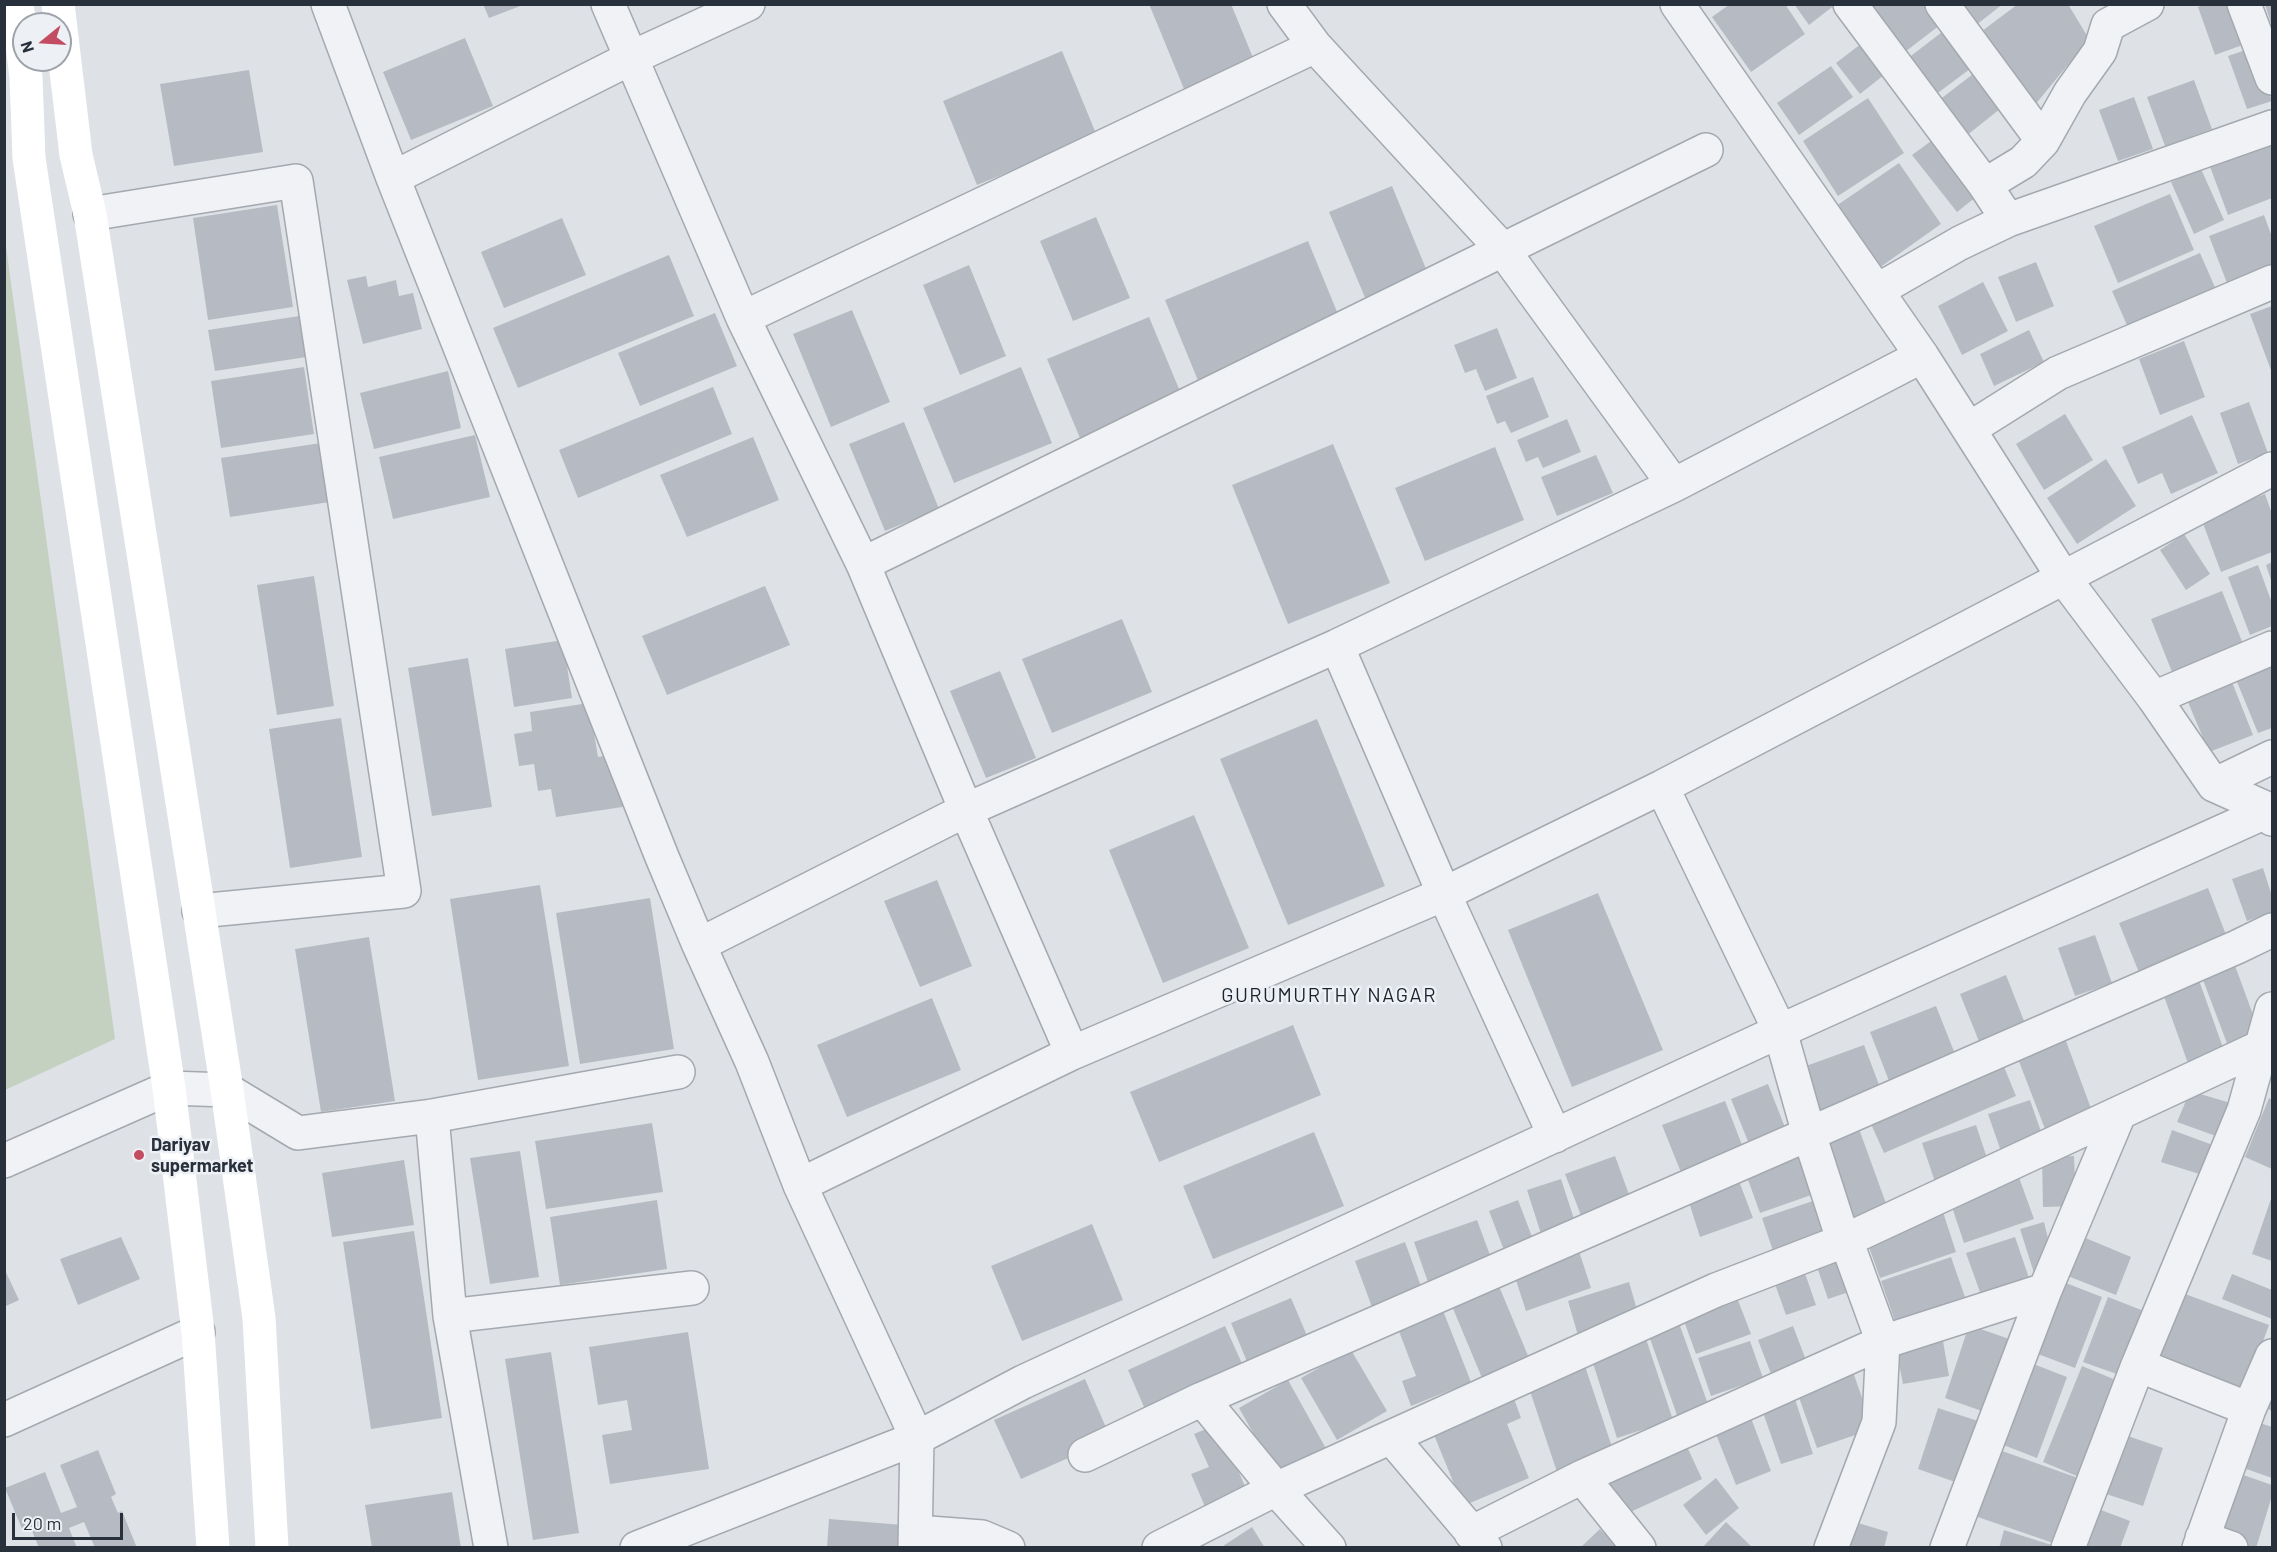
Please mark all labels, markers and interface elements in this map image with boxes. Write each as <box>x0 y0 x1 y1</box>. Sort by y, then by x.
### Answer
north arrow <box>12 12 72 72</box>
text: N <box>16 39 37 55</box>
district label: GURUMURTHY NAGAR <box>1221 983 1437 1007</box>
place label: Dariyav supermarket <box>151 1134 253 1176</box>
marker: Dariyav supermarket <box>132 1148 146 1162</box>
scale bar <box>15 1501 126 1539</box>
text: 20 m <box>23 1512 61 1534</box>

